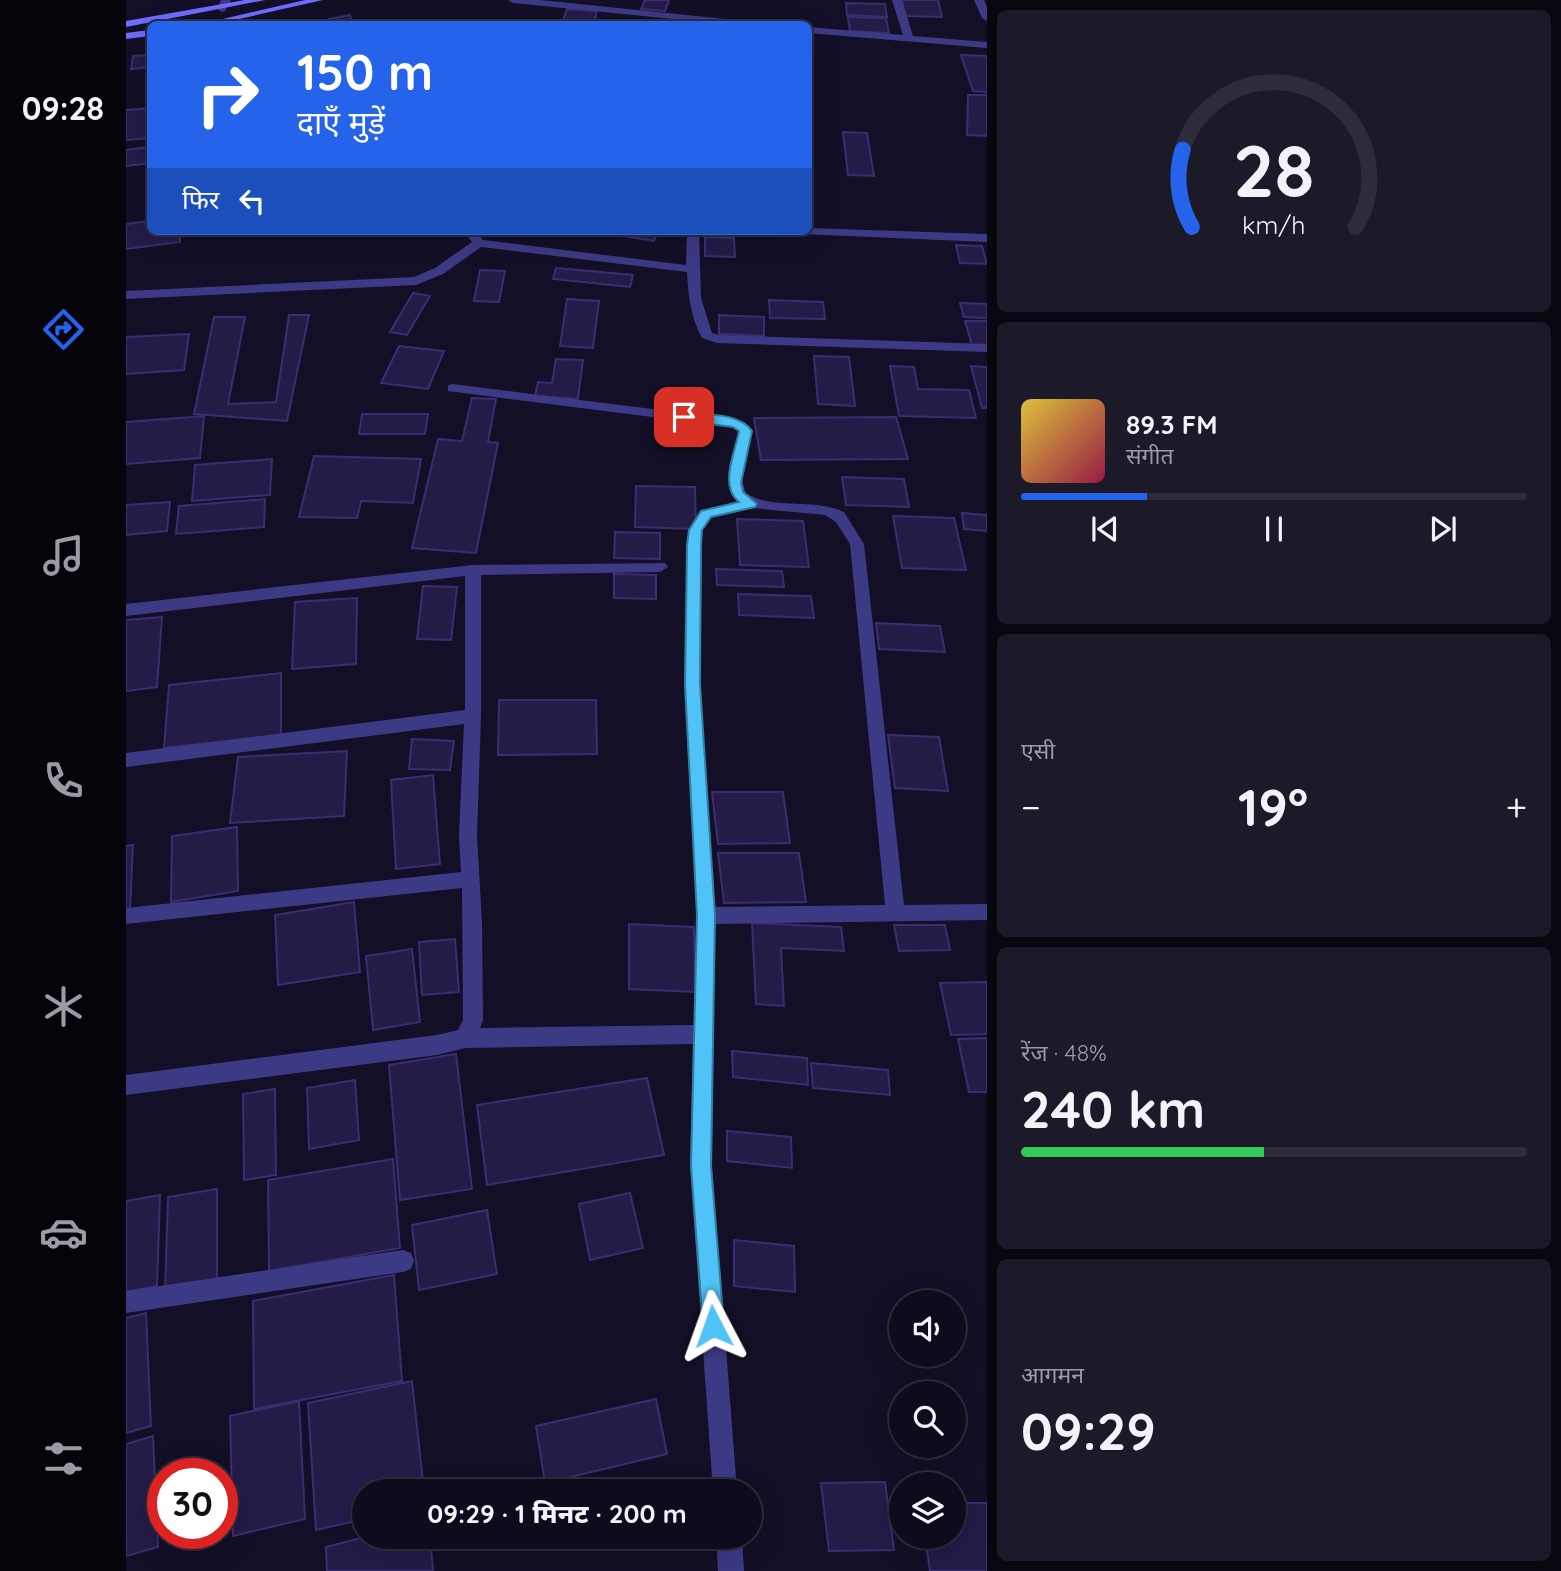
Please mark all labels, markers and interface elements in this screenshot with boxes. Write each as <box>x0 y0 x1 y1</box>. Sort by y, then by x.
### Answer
text: 150 m <box>297 41 433 102</box>
icon: right <box>182 49 273 140</box>
text: 09:28 <box>22 88 104 128</box>
text: दाएँ मुड़ें <box>297 102 385 142</box>
text: 28 <box>1233 124 1315 215</box>
icon: left <box>233 182 271 220</box>
text: फिर <box>182 183 219 216</box>
text: km/h <box>1242 209 1306 240</box>
icon: directions <box>39 305 88 354</box>
pin <box>654 387 714 447</box>
icon: arrive <box>665 398 703 436</box>
text: 89.3 FM <box>1126 408 1218 441</box>
text: संगीत <box>1126 441 1174 470</box>
icon: previous <box>1086 510 1124 548</box>
icon: pause <box>1255 510 1293 548</box>
icon: next <box>1424 510 1462 548</box>
icon: music <box>39 531 88 580</box>
text: एसी <box>1021 736 1055 765</box>
icon: phone <box>39 756 88 805</box>
text: 19° <box>1238 774 1308 839</box>
text: − <box>1021 783 1041 831</box>
text: + <box>1506 783 1527 831</box>
icon: climate <box>39 982 88 1031</box>
text: रेंज · 48% <box>1021 1038 1107 1067</box>
text: 240 km <box>1021 1076 1205 1141</box>
icon: car <box>39 1208 88 1257</box>
position arrow <box>676 1289 750 1363</box>
map controls <box>889 1290 966 1549</box>
button: sound <box>889 1290 966 1367</box>
text: आगमन <box>1021 1360 1084 1389</box>
button: search <box>889 1381 966 1458</box>
text: 09:29 <box>1021 1398 1156 1463</box>
icon: filters <box>39 1434 88 1483</box>
speed limit sign: 30 <box>147 1458 238 1549</box>
button: layers <box>889 1472 966 1549</box>
text: 09:29 · 1 मिनट · 200 m <box>427 1497 687 1530</box>

